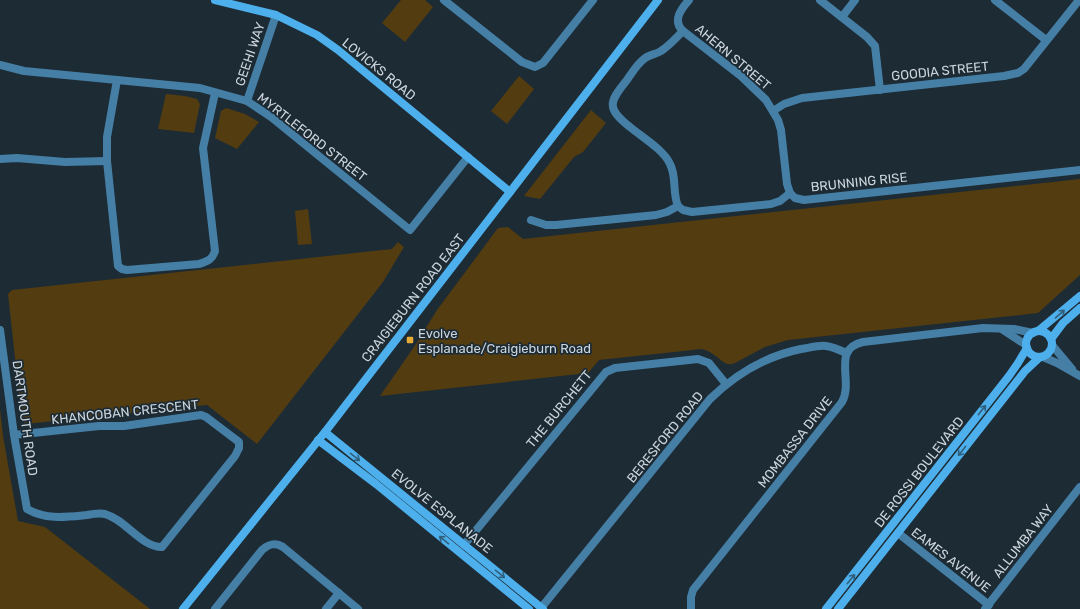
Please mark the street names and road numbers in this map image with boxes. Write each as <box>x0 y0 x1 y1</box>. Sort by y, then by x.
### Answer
street label: GEEHI WAY <box>232 19 268 88</box>
street label: AHERN STREET <box>692 21 774 93</box>
street label: LOVICKS ROAD <box>339 35 419 103</box>
street label: GOODIA STREET <box>891 58 990 84</box>
street label: MYRTLEFORD STREET <box>255 90 370 184</box>
street label: BRUNNING RISE <box>810 169 908 195</box>
street label: CRAIGIEBURN ROAD EAST <box>358 231 468 365</box>
street label: DARTMOUTH ROAD <box>9 359 41 477</box>
street label: THE BURCHETT <box>523 367 595 451</box>
street label: BERESFORD ROAD <box>624 388 706 486</box>
street label: MOMBASSA DRIVE <box>755 393 835 491</box>
street label: KHANCOBAN CRESCENT <box>51 397 200 427</box>
street label: DE ROSSI BOULEVARD <box>871 414 967 530</box>
street label: EVOLVE ESPLANADE <box>389 466 496 556</box>
street label: ALLUMBA WAY <box>990 501 1057 581</box>
street label: EAMES AVENUE <box>908 524 994 596</box>

